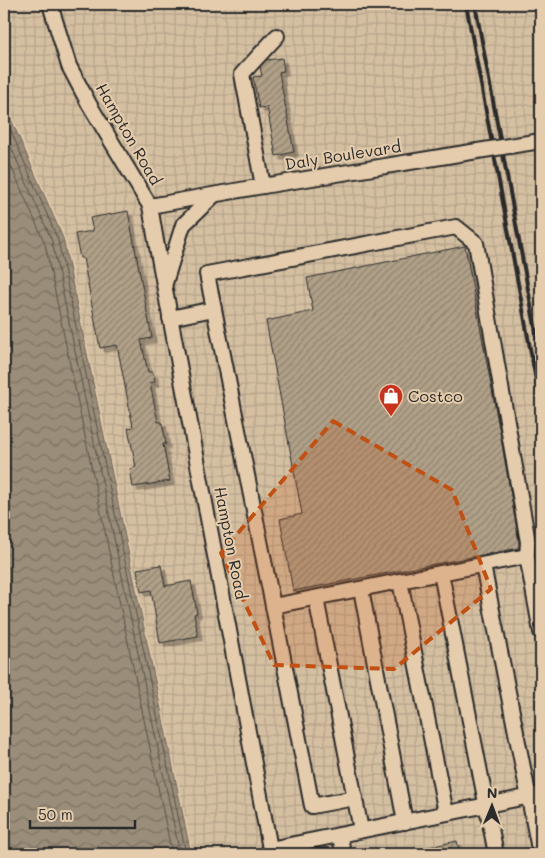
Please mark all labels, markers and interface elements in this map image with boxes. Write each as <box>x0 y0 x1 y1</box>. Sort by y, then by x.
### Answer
street label: Hampton Road <box>92 79 167 189</box>
street label: Daly Boulevard <box>283 135 402 174</box>
shop icon: Costco <box>378 383 404 417</box>
place label: Costco <box>408 385 463 406</box>
street label: Hampton Road <box>210 485 253 601</box>
north arrow <box>468 780 518 830</box>
text: N <box>487 783 498 802</box>
scale bar <box>30 798 135 830</box>
text: 50 m <box>38 804 73 824</box>

